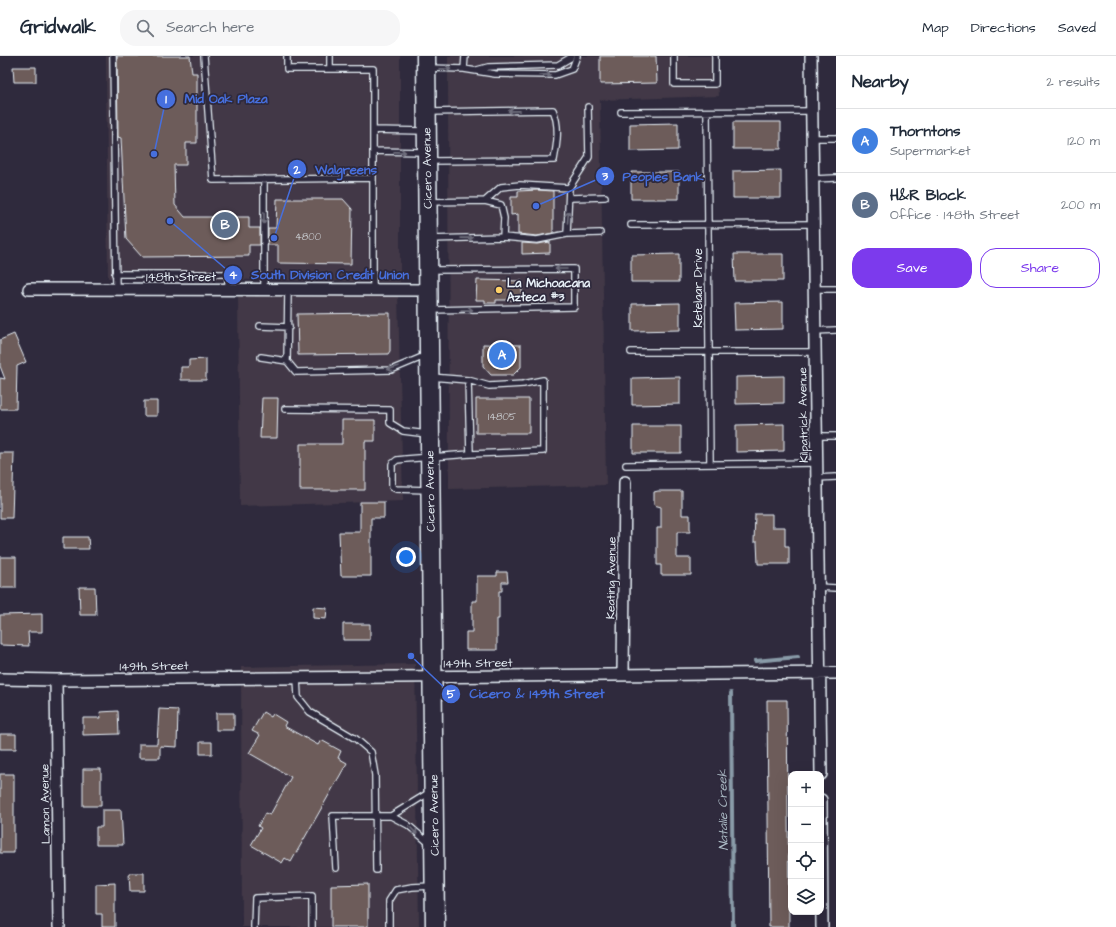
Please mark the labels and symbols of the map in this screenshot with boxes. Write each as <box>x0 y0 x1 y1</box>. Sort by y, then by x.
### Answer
one-way arrow <box>438 65 451 72</box>
one-way arrow <box>538 71 551 79</box>
callout: Mid Oak Plaza <box>156 86 275 111</box>
text: Mid Oak Plaza <box>184 90 268 108</box>
text: 1 <box>165 91 167 108</box>
one-way arrow <box>508 107 521 115</box>
street label: Cicero Avenue <box>418 127 437 209</box>
one-way arrow <box>393 148 406 155</box>
callout: Walgreens <box>287 157 385 182</box>
text: Walgreens <box>314 161 377 181</box>
text: 2 <box>293 162 301 179</box>
callout: Peoples Bank <box>595 164 712 189</box>
text: 3 <box>601 168 609 185</box>
text: Peoples Bank <box>622 168 705 187</box>
pin: B <box>212 210 238 240</box>
one-way arrow <box>260 211 268 224</box>
one-way arrow <box>565 211 572 224</box>
house number: 4800 <box>295 230 321 244</box>
one-way arrow <box>460 234 473 242</box>
street label: Ketelaar Drive <box>690 248 707 328</box>
callout: South Division Credit Union <box>223 262 417 287</box>
one-way arrow <box>555 265 568 273</box>
text: South Division Credit Union <box>250 266 409 284</box>
text: 4 <box>229 267 238 284</box>
street label: 148th Street <box>146 269 216 286</box>
place label: La Michoacana Azteca #3 <box>507 275 591 306</box>
marker: La Michoacana Azteca #3 <box>494 285 504 295</box>
one-way arrow <box>460 306 473 313</box>
pin: A <box>489 340 515 370</box>
one-way arrow <box>386 365 399 372</box>
street label: Kilpatrick Avenue <box>794 366 813 463</box>
house number: 14805 <box>488 410 516 424</box>
street label: Cicero Avenue <box>421 450 440 532</box>
street label: Keating Avenue <box>602 536 622 619</box>
your location <box>396 547 416 567</box>
street label: 149th Street <box>443 654 513 673</box>
street label: 149th Street <box>119 657 189 676</box>
callout: Cicero & 149th Street <box>441 681 612 706</box>
text: Cicero & 149th Street <box>470 685 605 703</box>
text: 5 <box>447 686 456 703</box>
street label: Lamon Avenue <box>36 763 55 844</box>
water label: Natalie Creek <box>713 768 733 851</box>
street label: Cicero Avenue <box>425 774 444 856</box>
one-way arrow <box>409 825 418 835</box>

